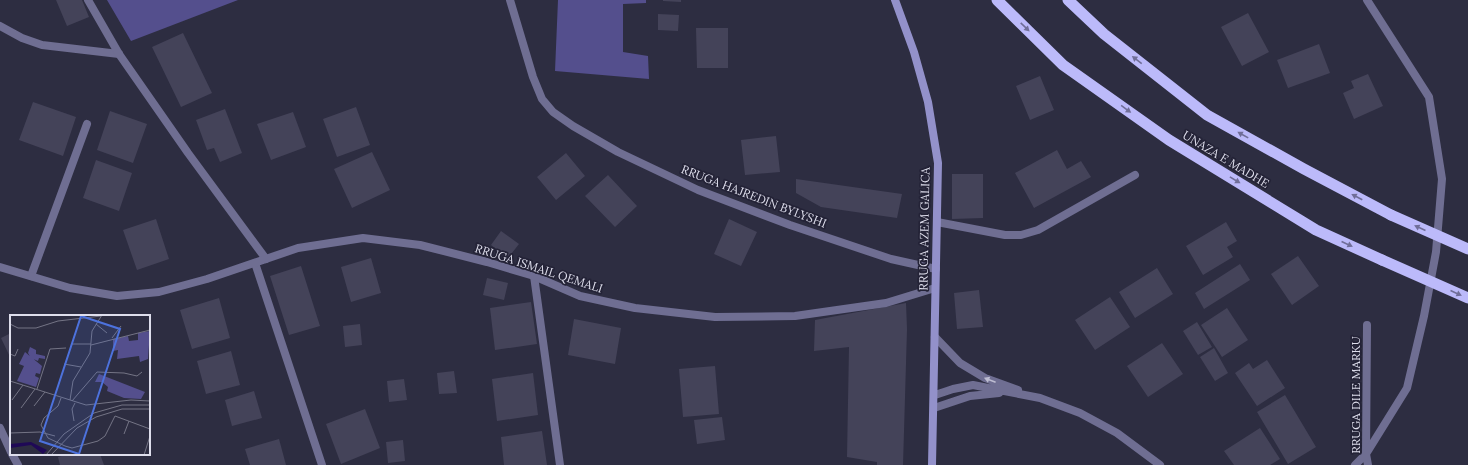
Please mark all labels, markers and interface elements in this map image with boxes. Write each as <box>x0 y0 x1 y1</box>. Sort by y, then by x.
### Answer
one-way arrow <box>1020 22 1030 32</box>
one-way arrow <box>1131 55 1142 64</box>
one-way arrow <box>1120 105 1131 113</box>
street label: UNAZA E MADHE <box>1180 127 1272 191</box>
one-way arrow <box>1237 131 1249 138</box>
street label: RRUGA HAJREDIN BYLYSHI <box>679 161 829 231</box>
street label: RRUGA AZEM GALICA <box>915 167 933 291</box>
one-way arrow <box>1230 176 1240 184</box>
one-way arrow <box>1351 194 1362 200</box>
one-way arrow <box>1414 225 1425 231</box>
street label: RRUGA ISMAIL QEMALI <box>473 240 605 296</box>
one-way arrow <box>1342 241 1353 247</box>
one-way arrow <box>1450 290 1462 296</box>
inset map <box>10 315 150 455</box>
street label: RRUGA DILE MARKU <box>1348 336 1363 454</box>
one-way arrow <box>984 376 996 382</box>

